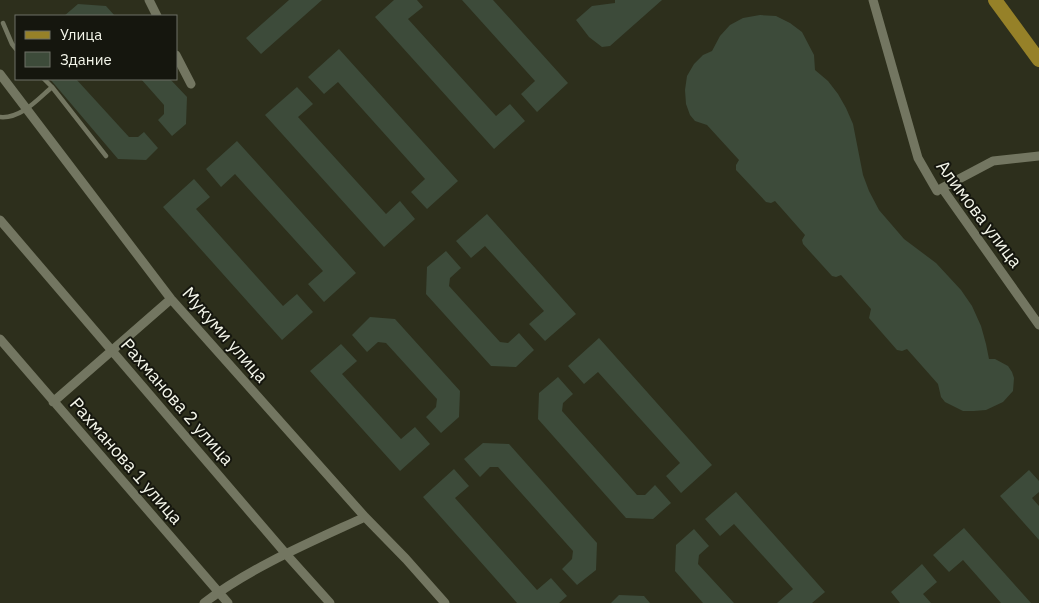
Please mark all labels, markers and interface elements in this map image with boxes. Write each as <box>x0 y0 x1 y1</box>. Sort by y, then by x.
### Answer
legend <box>15 15 178 80</box>
text: Улица <box>60 25 102 44</box>
text: Здание <box>60 50 112 69</box>
street label: Алимова улица <box>931 155 1028 272</box>
street label: Мукуми улица <box>177 282 274 388</box>
street label: Рахманова 2 улица <box>116 333 239 470</box>
street label: Рахманова 1 улица <box>65 392 188 529</box>

